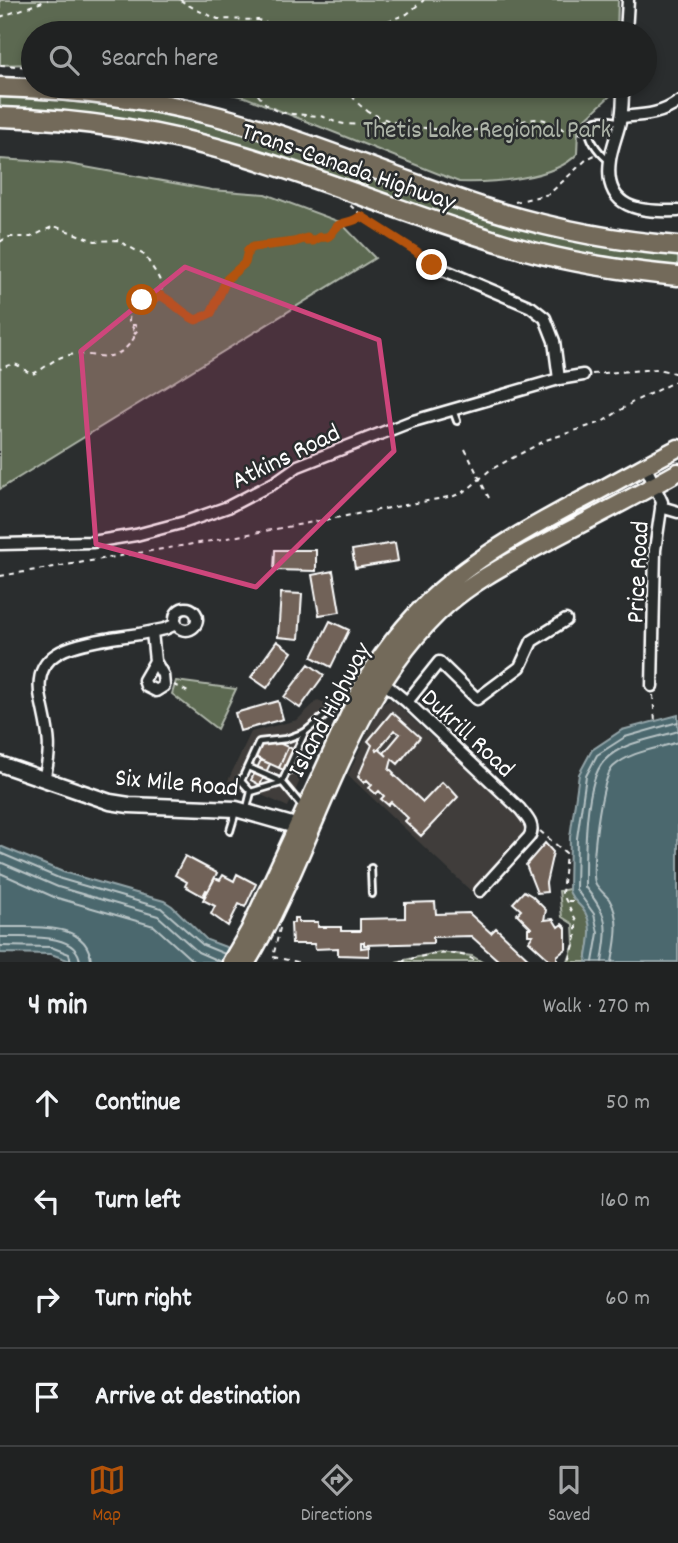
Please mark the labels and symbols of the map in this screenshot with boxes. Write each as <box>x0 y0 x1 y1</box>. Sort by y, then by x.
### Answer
park label: Thetis Lake Regional Park <box>363 113 611 150</box>
street label: Trans-Canada Highway <box>236 114 460 223</box>
route end <box>416 249 447 280</box>
route start <box>126 284 157 315</box>
street label: Atkins Road <box>226 416 347 500</box>
street label: Price Road <box>618 520 661 624</box>
street label: Island Highway <box>280 636 382 785</box>
street label: Dukrill Road <box>411 681 522 788</box>
street label: Six Mile Road <box>113 761 240 808</box>

